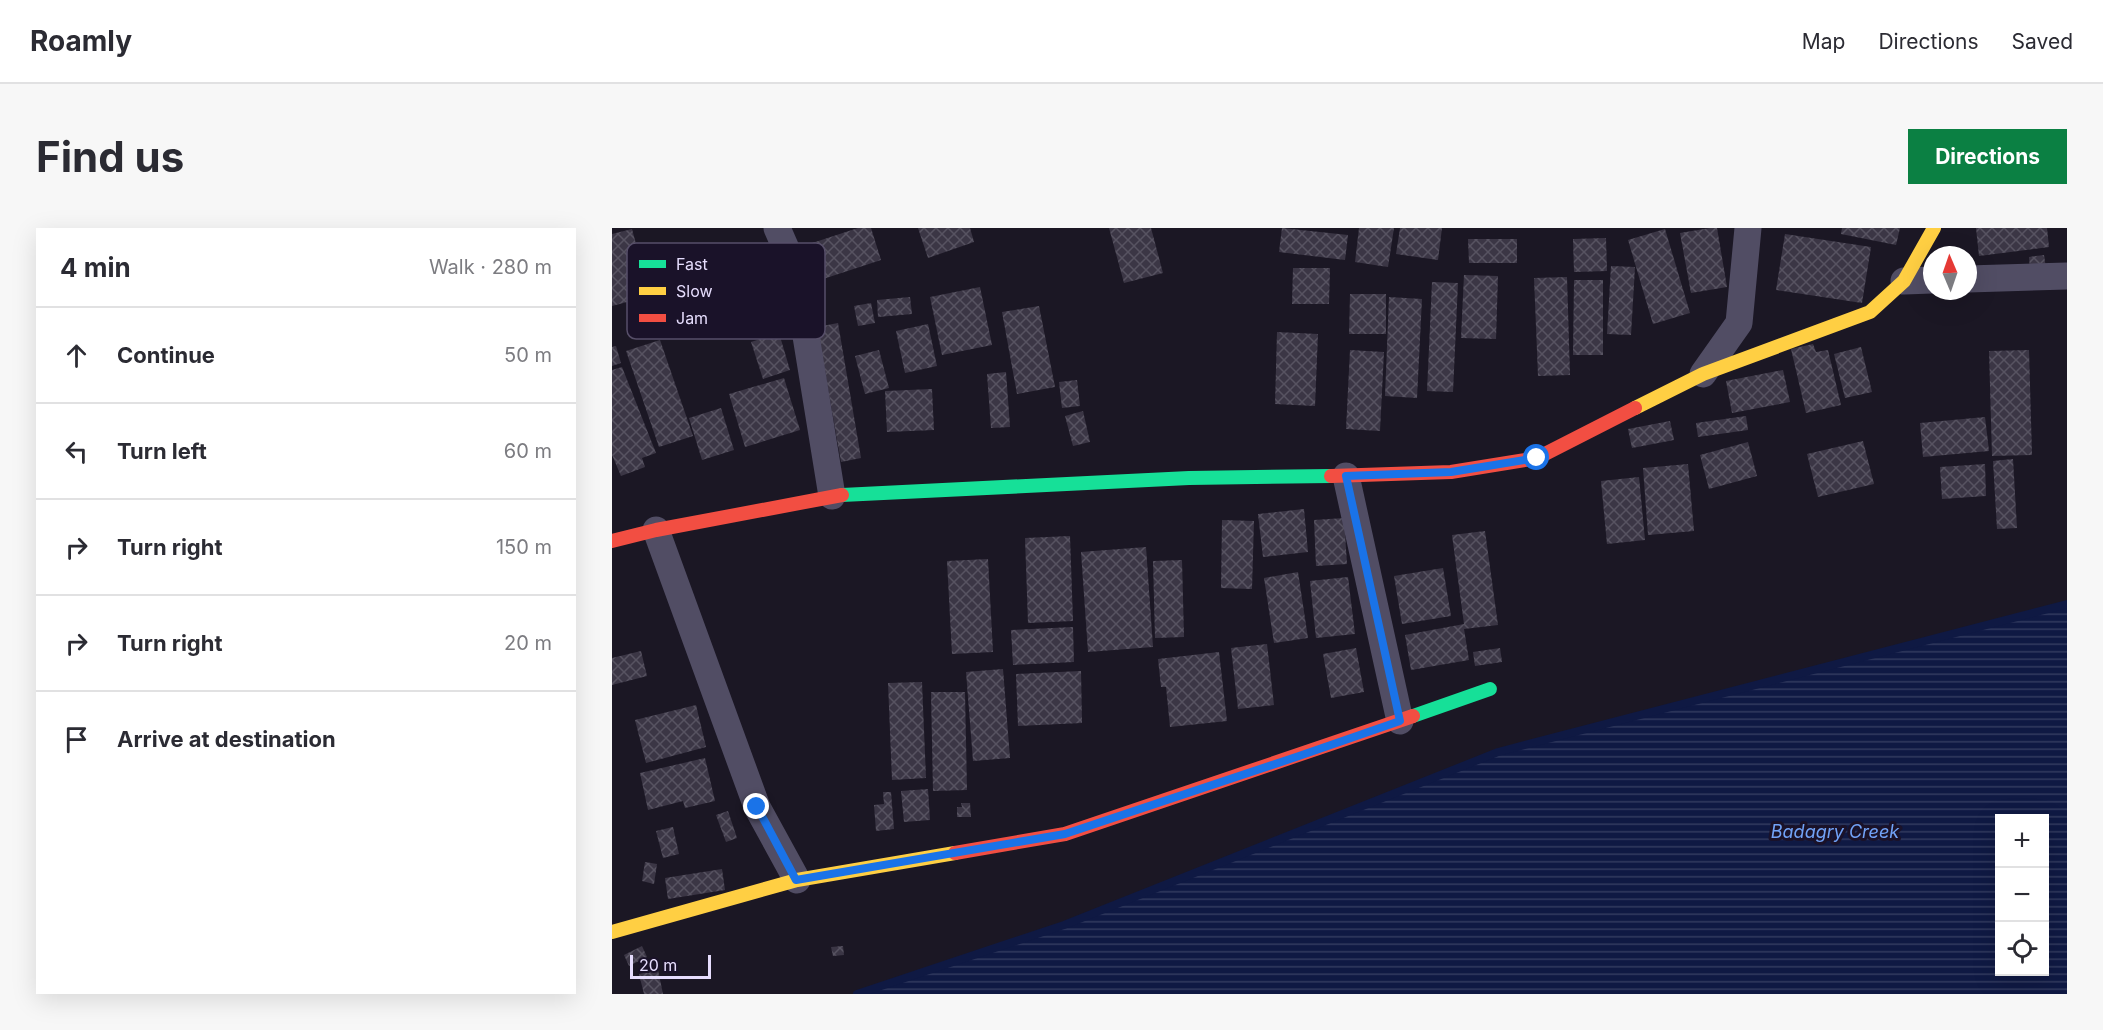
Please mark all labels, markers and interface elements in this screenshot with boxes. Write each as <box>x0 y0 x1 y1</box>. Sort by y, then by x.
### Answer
text: Roamly <box>30 24 132 58</box>
text: Map <box>1802 29 1845 54</box>
text: Directions <box>1878 29 1979 54</box>
text: Saved <box>2012 29 2073 54</box>
button: Directions <box>1908 129 2067 184</box>
text: Find us <box>36 131 184 182</box>
legend <box>627 243 825 339</box>
north arrow <box>1923 246 1977 300</box>
text: 4 min <box>60 252 131 283</box>
text: Fast <box>676 254 708 274</box>
text: Walk · 280 m <box>429 255 552 279</box>
text: Slow <box>676 281 713 301</box>
text: Jam <box>676 308 708 328</box>
icon: ahead <box>60 339 93 372</box>
text: Continue <box>117 342 215 368</box>
text: 50 m <box>504 343 552 367</box>
icon: left <box>60 435 93 468</box>
text: Turn left <box>117 438 207 464</box>
text: 60 m <box>504 439 552 463</box>
route start <box>1523 444 1549 470</box>
icon: right <box>60 531 93 564</box>
text: Turn right <box>117 534 223 560</box>
text: 150 m <box>496 535 552 559</box>
icon: right <box>60 627 93 660</box>
text: Turn right <box>117 630 223 656</box>
text: 20 m <box>504 631 552 655</box>
icon: arrive <box>60 723 93 756</box>
text: Arrive at destination <box>117 726 336 752</box>
route end <box>743 793 769 819</box>
map controls <box>1995 814 2049 976</box>
button: + <box>1995 814 2049 868</box>
water label: Badagry Creek <box>1771 821 1900 842</box>
button: − <box>1995 868 2049 922</box>
button: locate <box>1995 922 2049 976</box>
scale bar <box>630 952 711 980</box>
text: 20 m <box>639 955 677 975</box>

